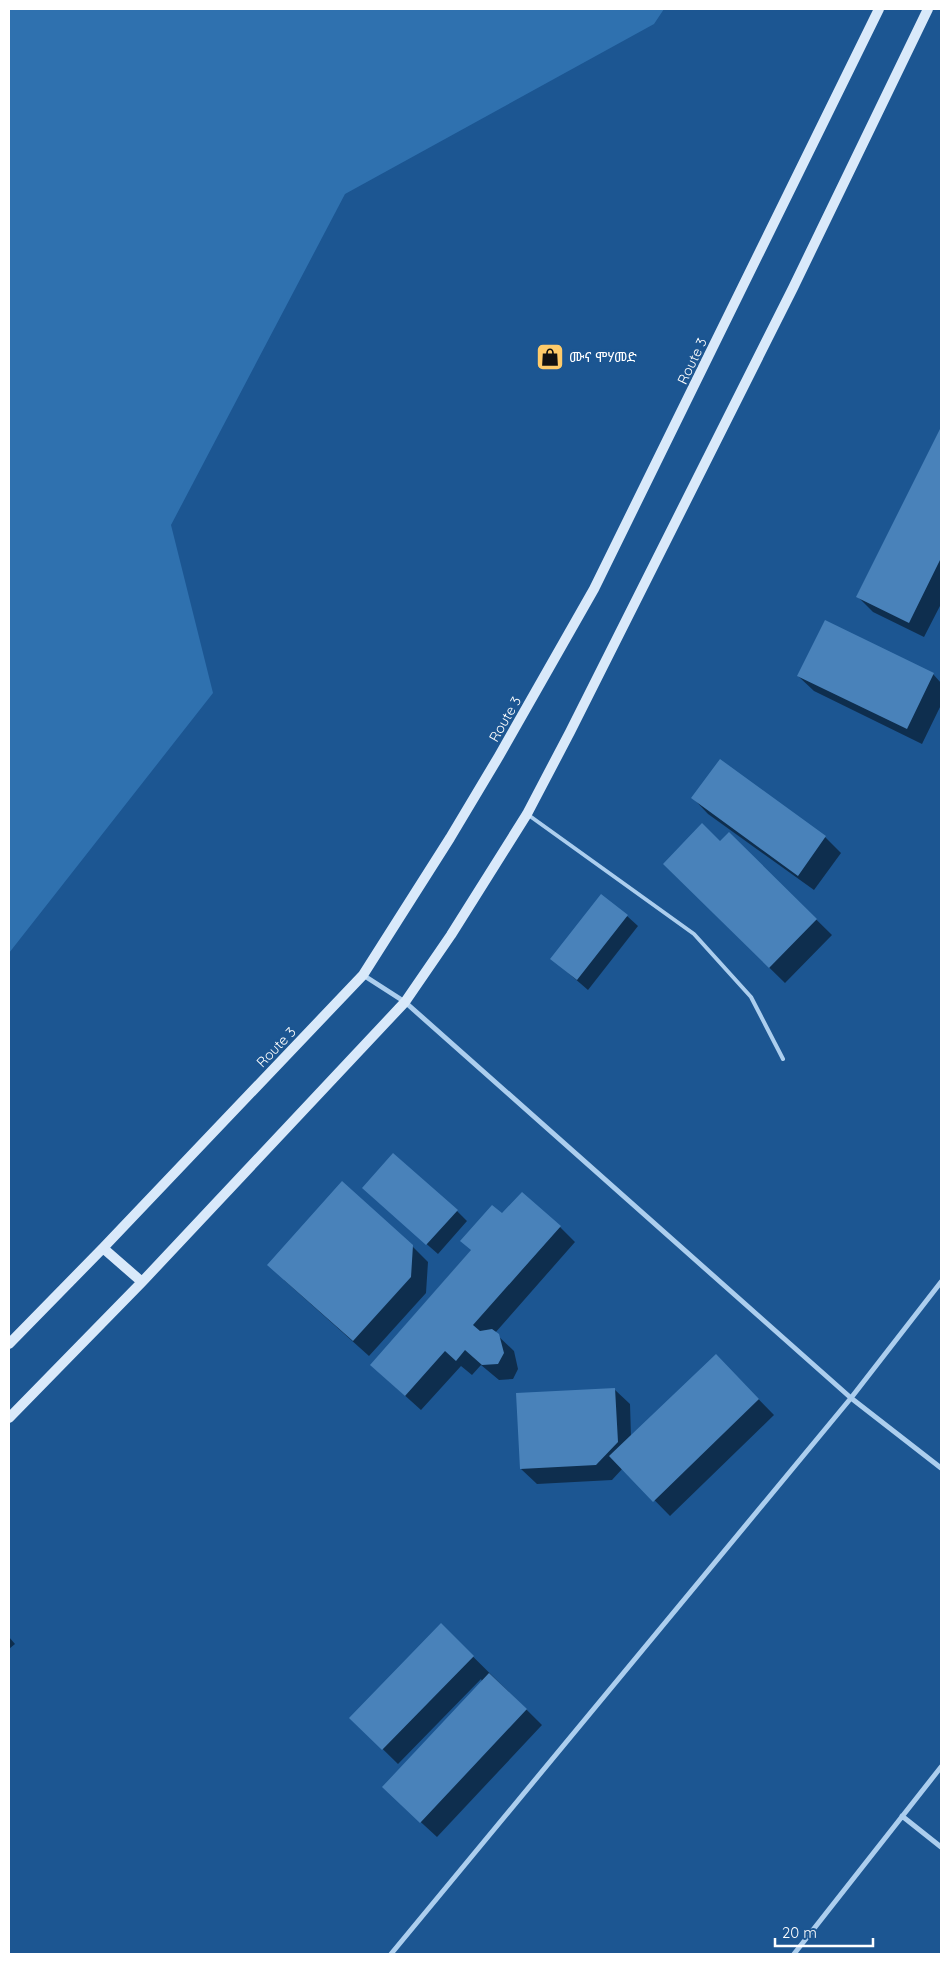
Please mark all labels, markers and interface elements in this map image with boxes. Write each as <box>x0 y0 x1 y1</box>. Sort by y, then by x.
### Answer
street label: Route 3 <box>673 335 711 387</box>
shop icon: ሙና ሞሃመድ <box>535 342 565 372</box>
place label: ሙና ሞሃመድ <box>569 348 637 366</box>
street label: Route 3 <box>485 693 525 745</box>
street label: Route 3 <box>252 1023 300 1071</box>
scale bar <box>775 1916 872 1948</box>
text: 20 m <box>782 1923 817 1942</box>

